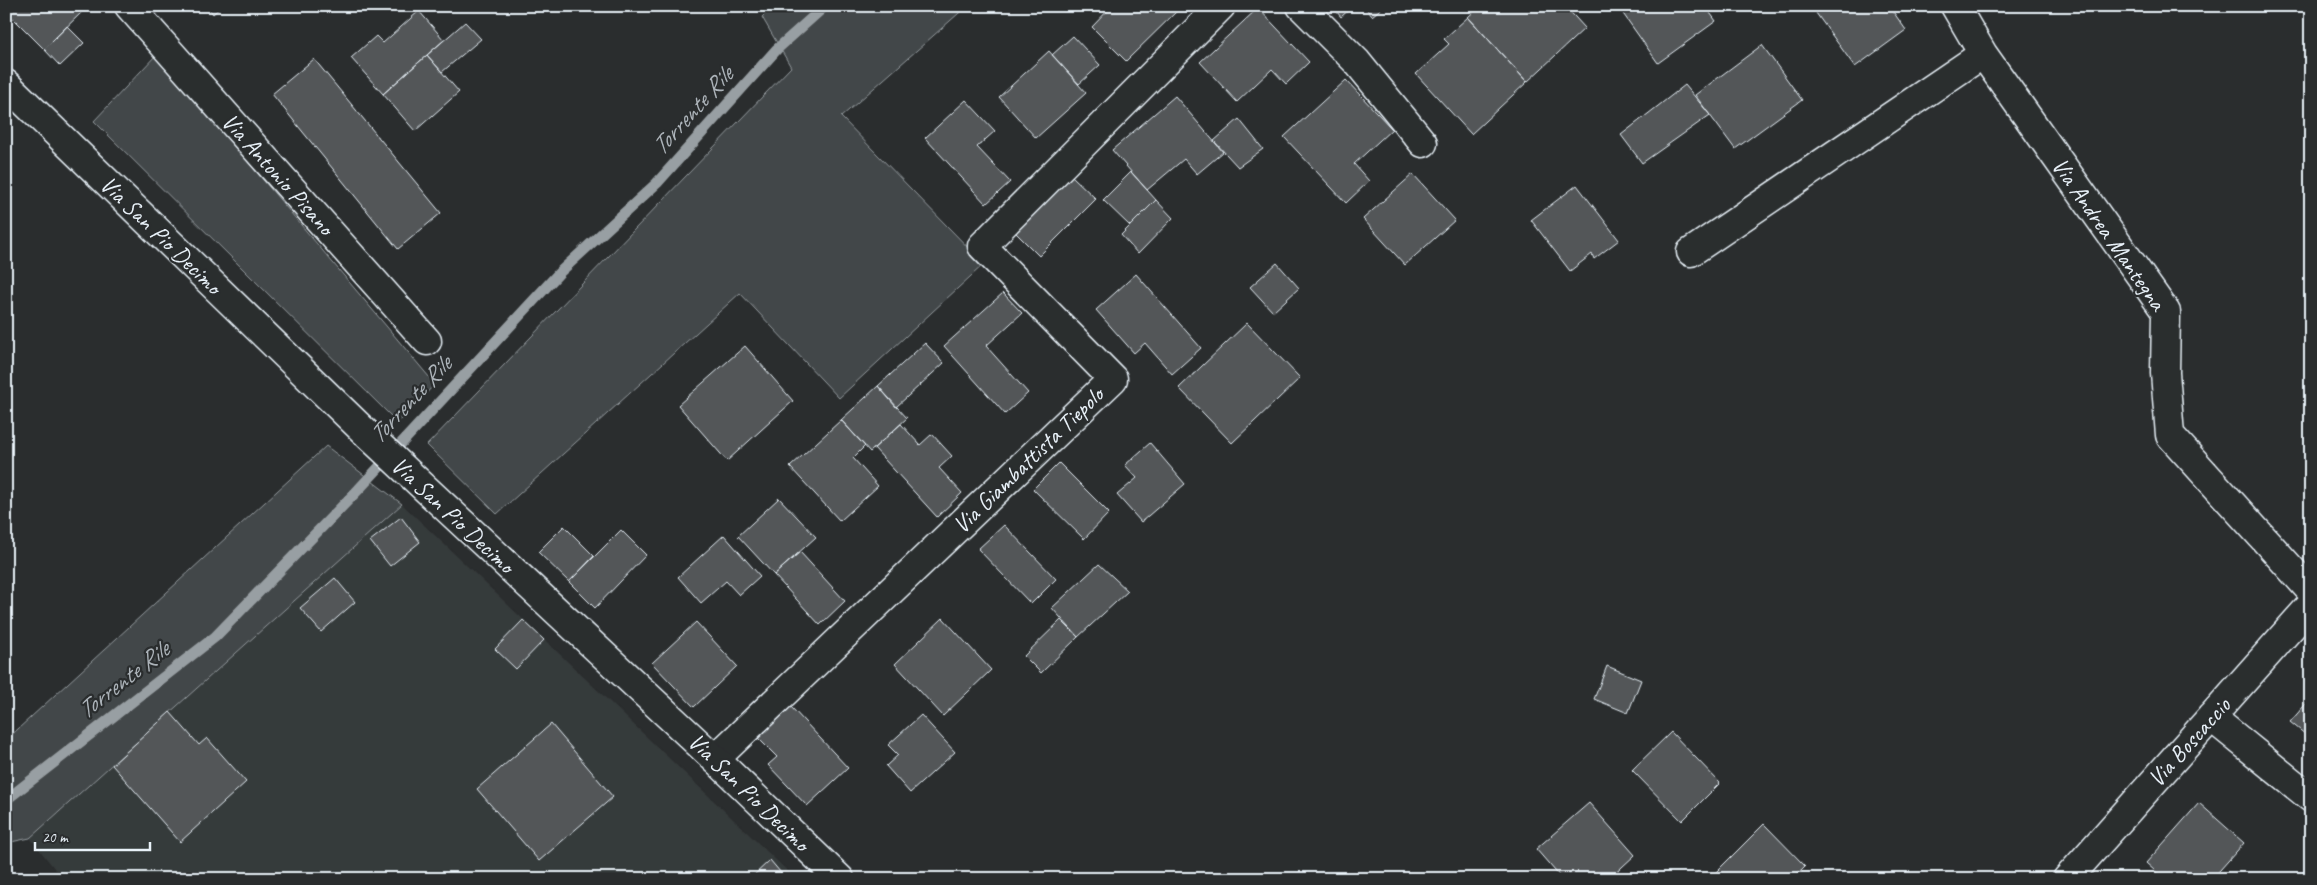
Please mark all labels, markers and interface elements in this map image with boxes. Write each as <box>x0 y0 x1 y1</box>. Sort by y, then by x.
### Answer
water label: Torrente Rile <box>644 57 743 162</box>
street label: Via Antonio Pisano <box>215 107 342 243</box>
street label: Via Andrea Mantegna <box>2045 152 2174 317</box>
street label: Via San Pio Decimo <box>94 169 230 302</box>
water label: Torrente Rile <box>361 347 461 451</box>
street label: Via Giambattista Tiepolo <box>946 379 1112 540</box>
street label: Via San Pio Decimo <box>385 450 523 581</box>
water label: Torrente Rile <box>70 632 179 726</box>
street label: Via Boscaccio <box>2141 690 2238 793</box>
street label: Via San Pio Decimo <box>682 726 818 859</box>
scale bar <box>35 820 150 852</box>
text: 20 m <box>42 828 69 847</box>

